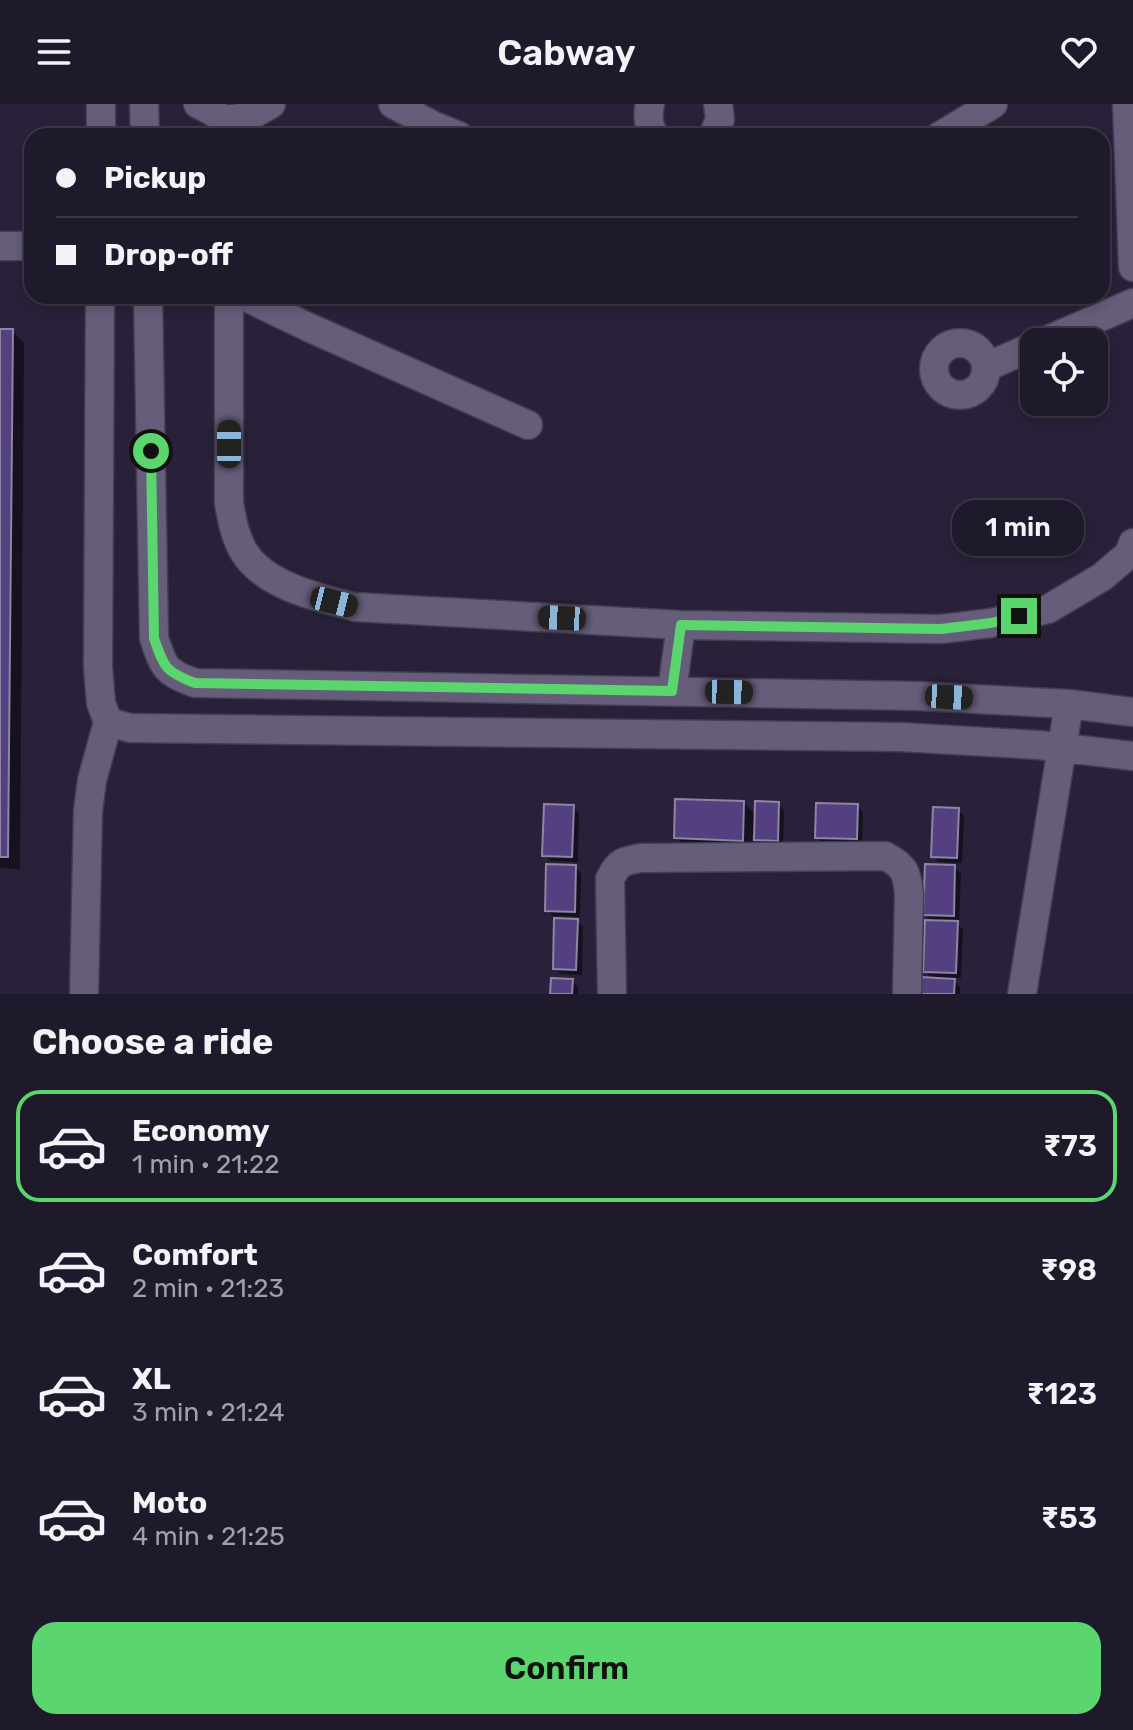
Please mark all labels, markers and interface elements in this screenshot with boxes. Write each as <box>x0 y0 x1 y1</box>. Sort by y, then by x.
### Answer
icon: menu <box>32 30 76 74</box>
icon: heart <box>1057 30 1101 74</box>
text: Cabway <box>497 31 636 74</box>
text: Pickup <box>104 160 206 196</box>
text: Drop-off <box>104 237 233 273</box>
map controls <box>1020 328 1108 416</box>
button: locate <box>1020 328 1108 416</box>
car <box>217 420 241 468</box>
route start <box>133 433 169 469</box>
callout: 1 min <box>953 500 1085 556</box>
text: 1 min <box>985 512 1051 543</box>
car <box>308 585 360 619</box>
route end <box>1001 598 1037 634</box>
car <box>537 605 587 631</box>
car <box>705 680 753 704</box>
car <box>924 684 974 710</box>
text: Choose a ride <box>32 1020 273 1063</box>
icon: car <box>36 1110 108 1182</box>
text: Economy <box>132 1113 270 1149</box>
text: ₹73 <box>1043 1128 1097 1164</box>
text: 1 min · 21:22 <box>132 1149 280 1180</box>
icon: car <box>36 1234 108 1306</box>
text: Comfort <box>132 1237 258 1273</box>
text: ₹98 <box>1040 1252 1097 1288</box>
text: 2 min · 21:23 <box>132 1273 284 1304</box>
icon: car <box>36 1358 108 1430</box>
text: XL <box>132 1361 171 1397</box>
text: ₹123 <box>1026 1376 1097 1412</box>
text: 3 min · 21:24 <box>132 1397 285 1428</box>
icon: car <box>36 1482 108 1554</box>
text: Moto <box>132 1485 207 1521</box>
text: ₹53 <box>1041 1500 1097 1536</box>
text: 4 min · 21:25 <box>132 1521 285 1552</box>
button: Confirm <box>32 1622 1101 1714</box>

